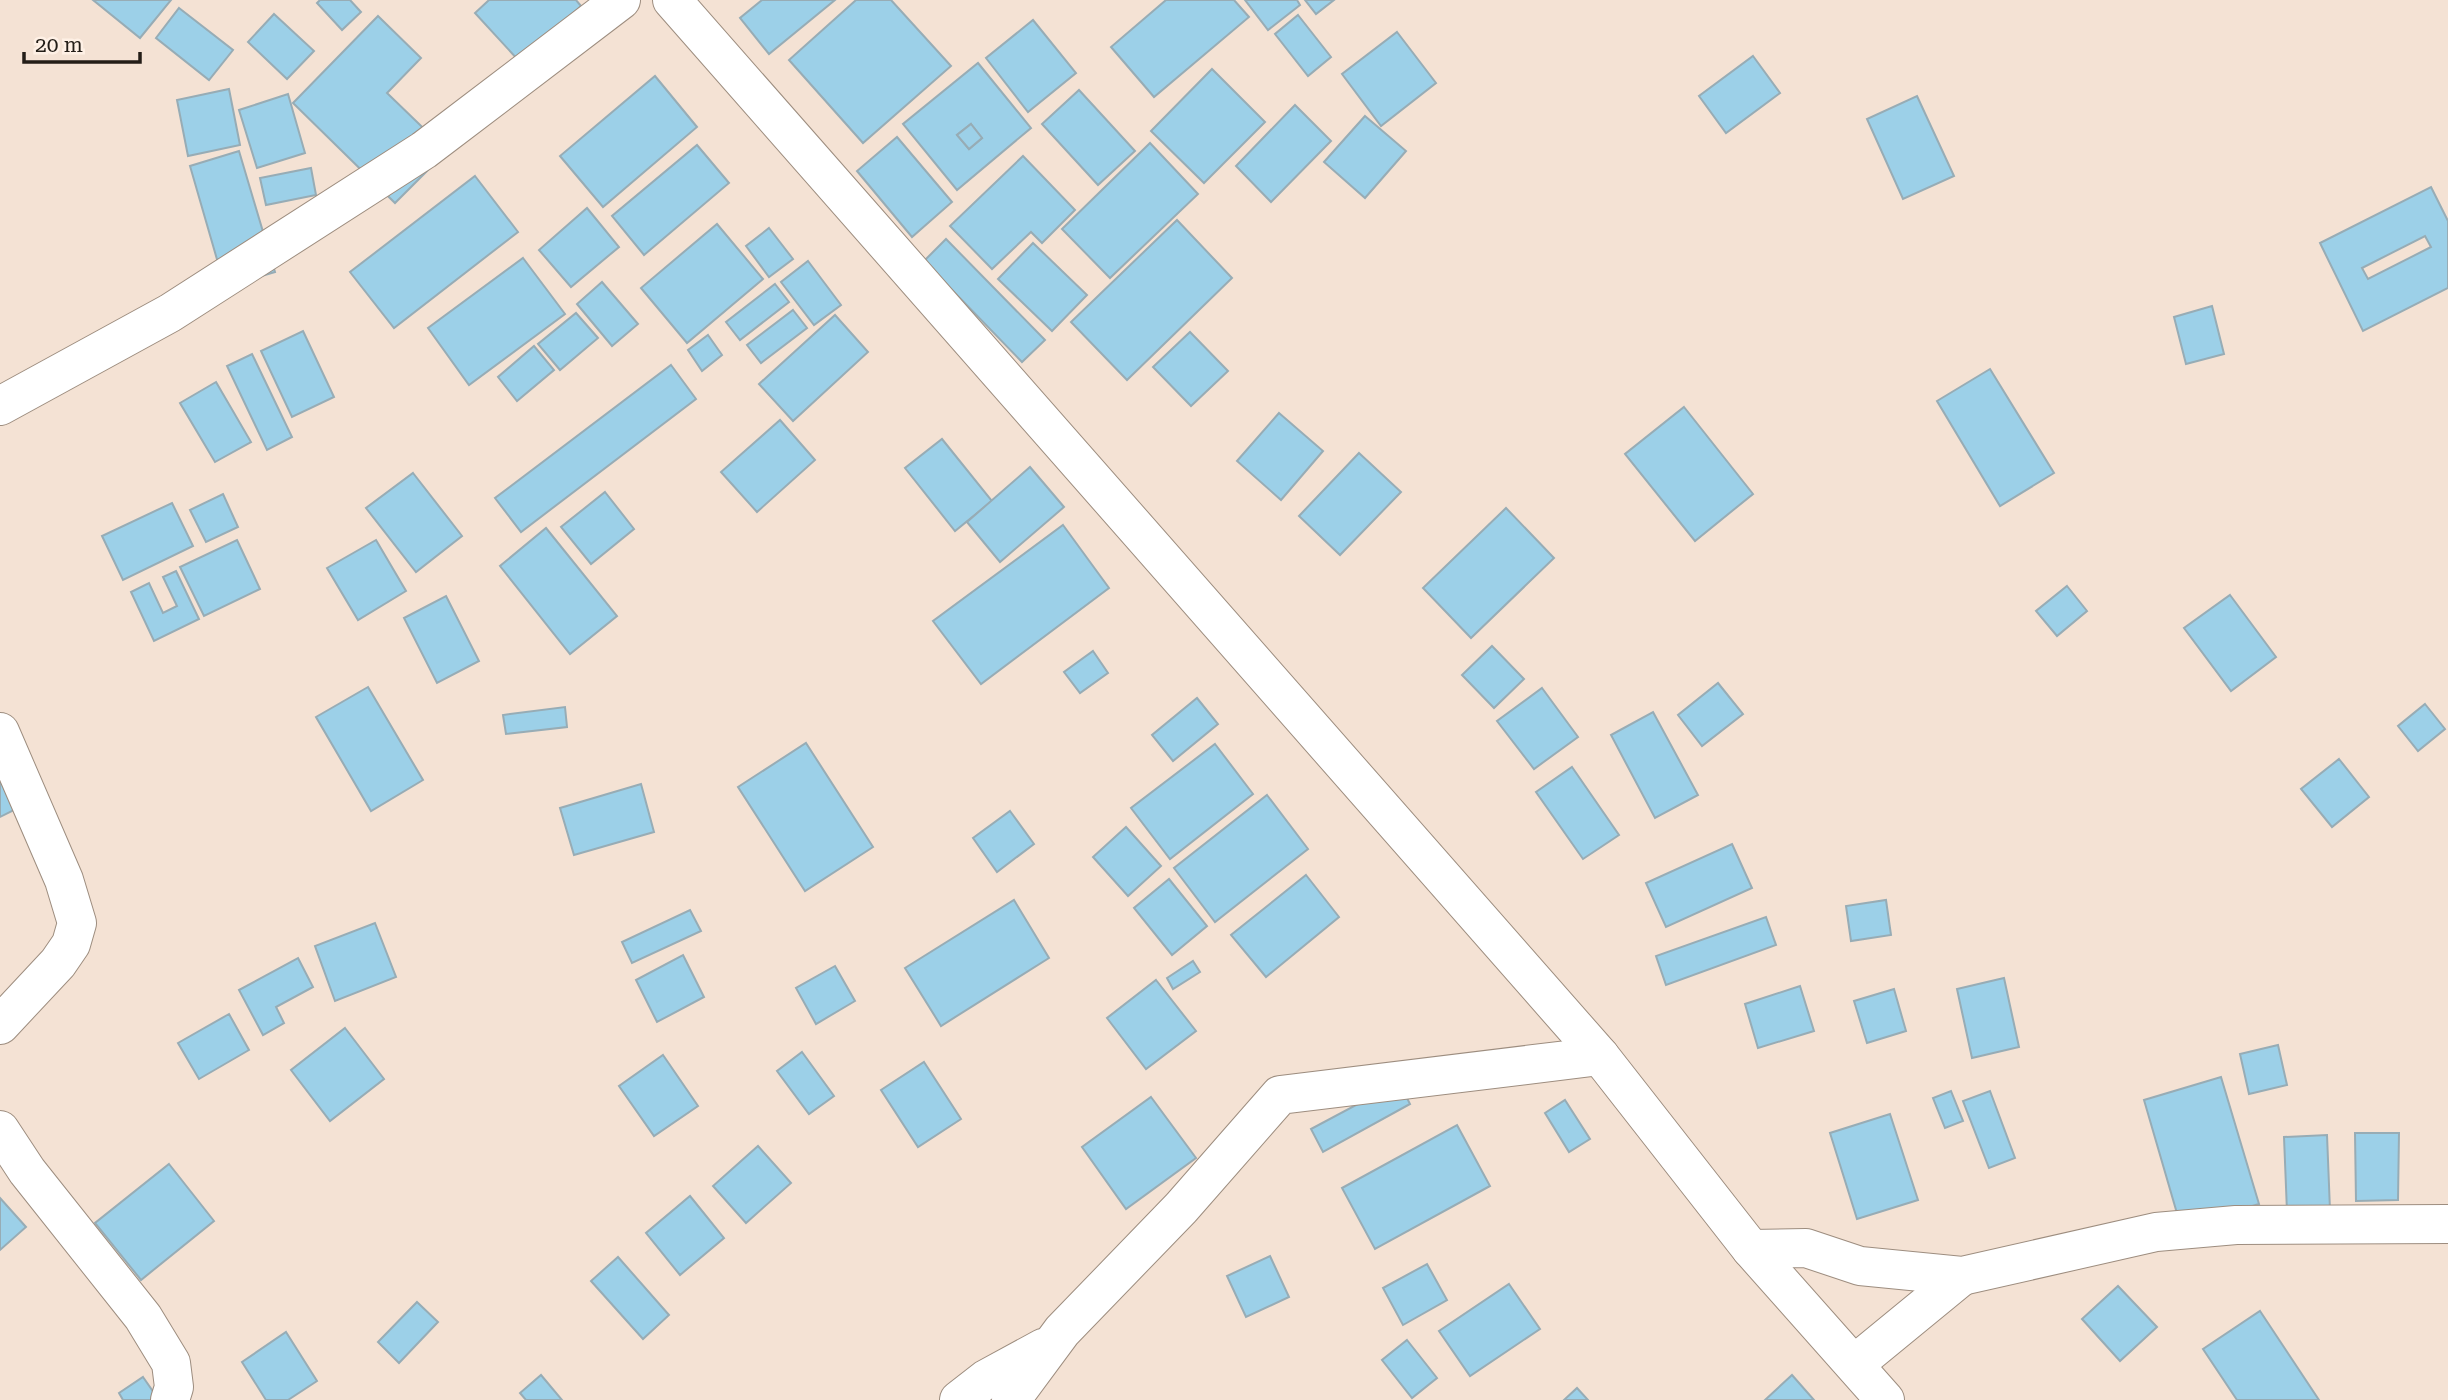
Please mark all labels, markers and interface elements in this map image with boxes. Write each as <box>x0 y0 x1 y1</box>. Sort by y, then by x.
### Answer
scale bar <box>24 21 140 65</box>
text: 20 m <box>35 33 83 57</box>

